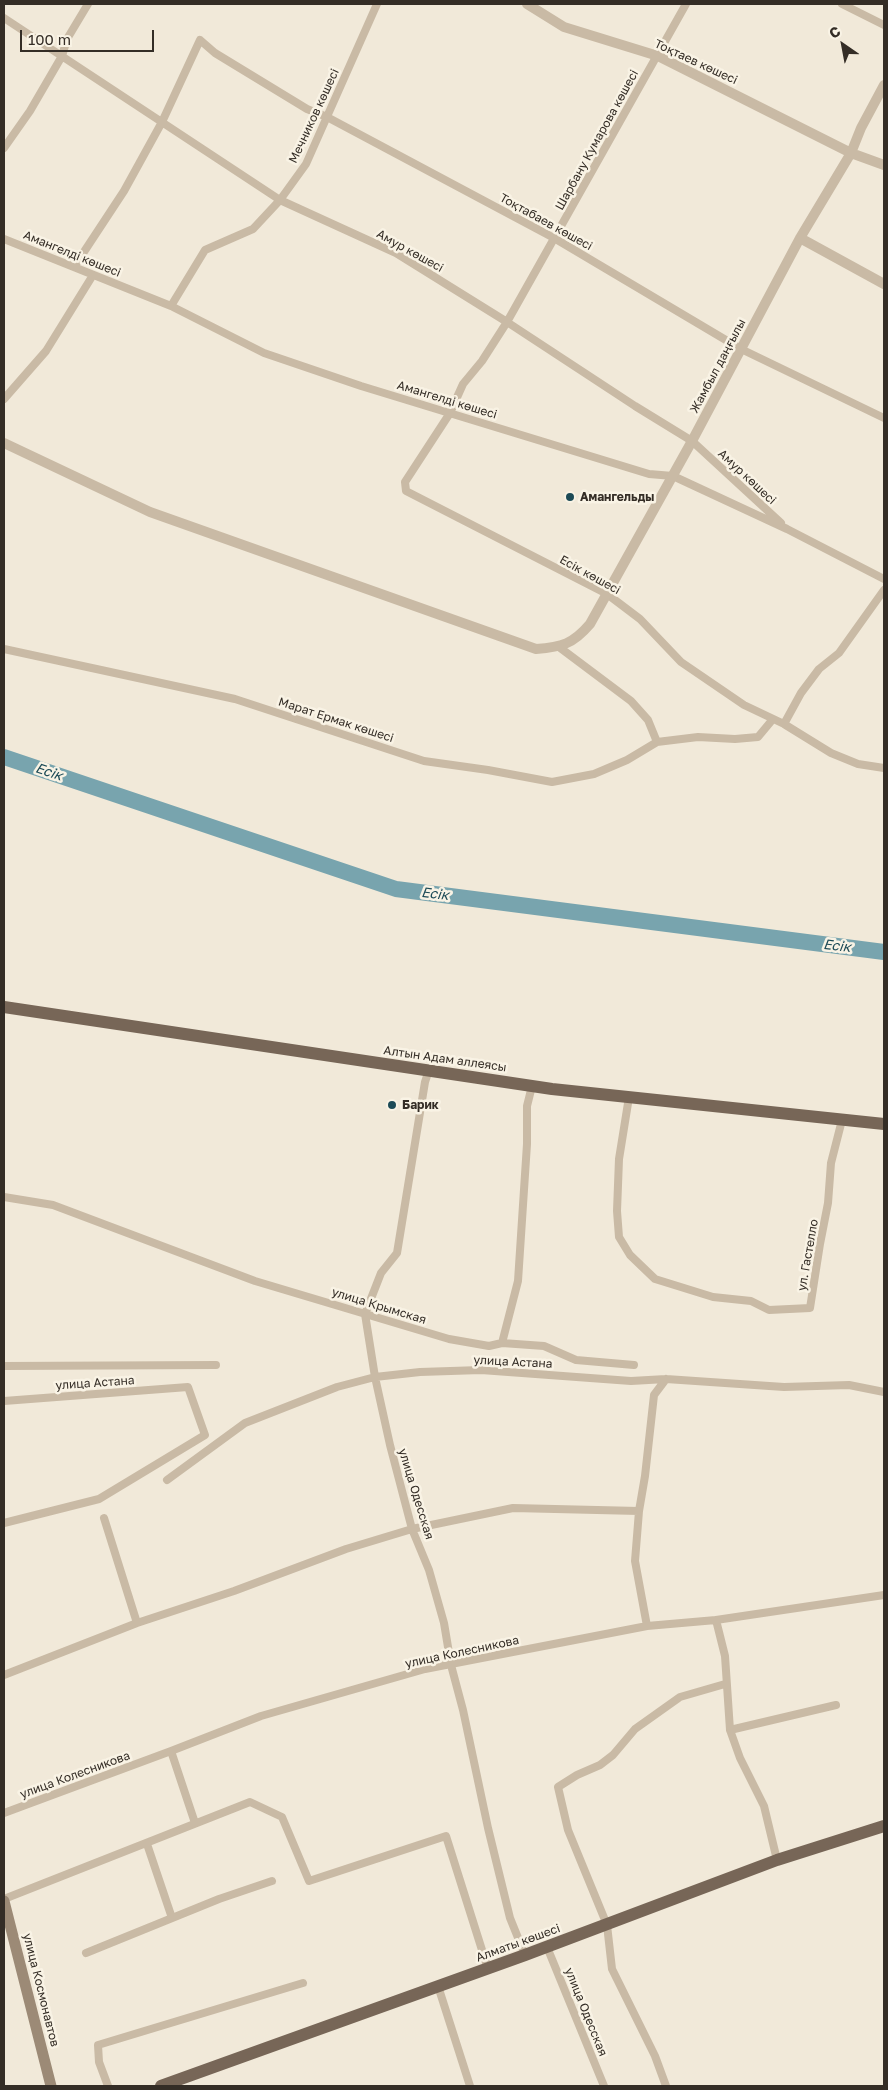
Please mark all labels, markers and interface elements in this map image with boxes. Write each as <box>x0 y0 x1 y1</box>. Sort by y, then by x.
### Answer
scale bar <box>22 20 156 52</box>
north arrow <box>818 20 868 70</box>
text: С <box>826 22 843 42</box>
text: 100 m <box>28 30 71 48</box>
street label: Тоқтаев көшесі <box>652 36 740 88</box>
street label: Мечников көшесі <box>286 67 342 165</box>
street label: Шарбану Кумарова көшесі <box>552 67 642 213</box>
street label: Тоқтабаев көшесі <box>497 191 595 253</box>
street label: Амур көшесі <box>374 227 446 275</box>
street label: Амангелді көшесі <box>21 228 123 280</box>
street label: Жамбыл даңғылы <box>687 316 749 416</box>
street label: Амангелді көшесі <box>395 378 499 422</box>
street label: Амур көшесі <box>715 446 779 508</box>
place label: Амангельды <box>580 490 654 504</box>
marker: Амангельды <box>564 491 576 503</box>
street label: Есік көшесі <box>557 552 623 598</box>
street label: Марат Ермак көшесі <box>277 695 395 745</box>
water label: Есік <box>33 760 65 784</box>
water label: Есік <box>420 884 450 904</box>
water label: Есік <box>822 936 852 956</box>
street label: Алтын Адам аллеясы <box>382 1043 508 1075</box>
place label: Барик <box>402 1098 439 1112</box>
marker: Барик <box>386 1099 398 1111</box>
street label: ул. Гастелло <box>795 1218 821 1292</box>
street label: улица Крымская <box>330 1285 428 1327</box>
street label: улица Астана <box>473 1353 553 1371</box>
street label: улица Астана <box>55 1373 135 1393</box>
street label: улица Одесская <box>395 1447 437 1541</box>
street label: улица Колесникова <box>404 1633 520 1671</box>
street label: улица Колесникова <box>18 1748 132 1802</box>
street label: Алматы көшесі <box>474 1921 562 1965</box>
street label: улица Космонавтов <box>20 1932 62 2048</box>
street label: улица Одесская <box>562 1966 610 2058</box>

